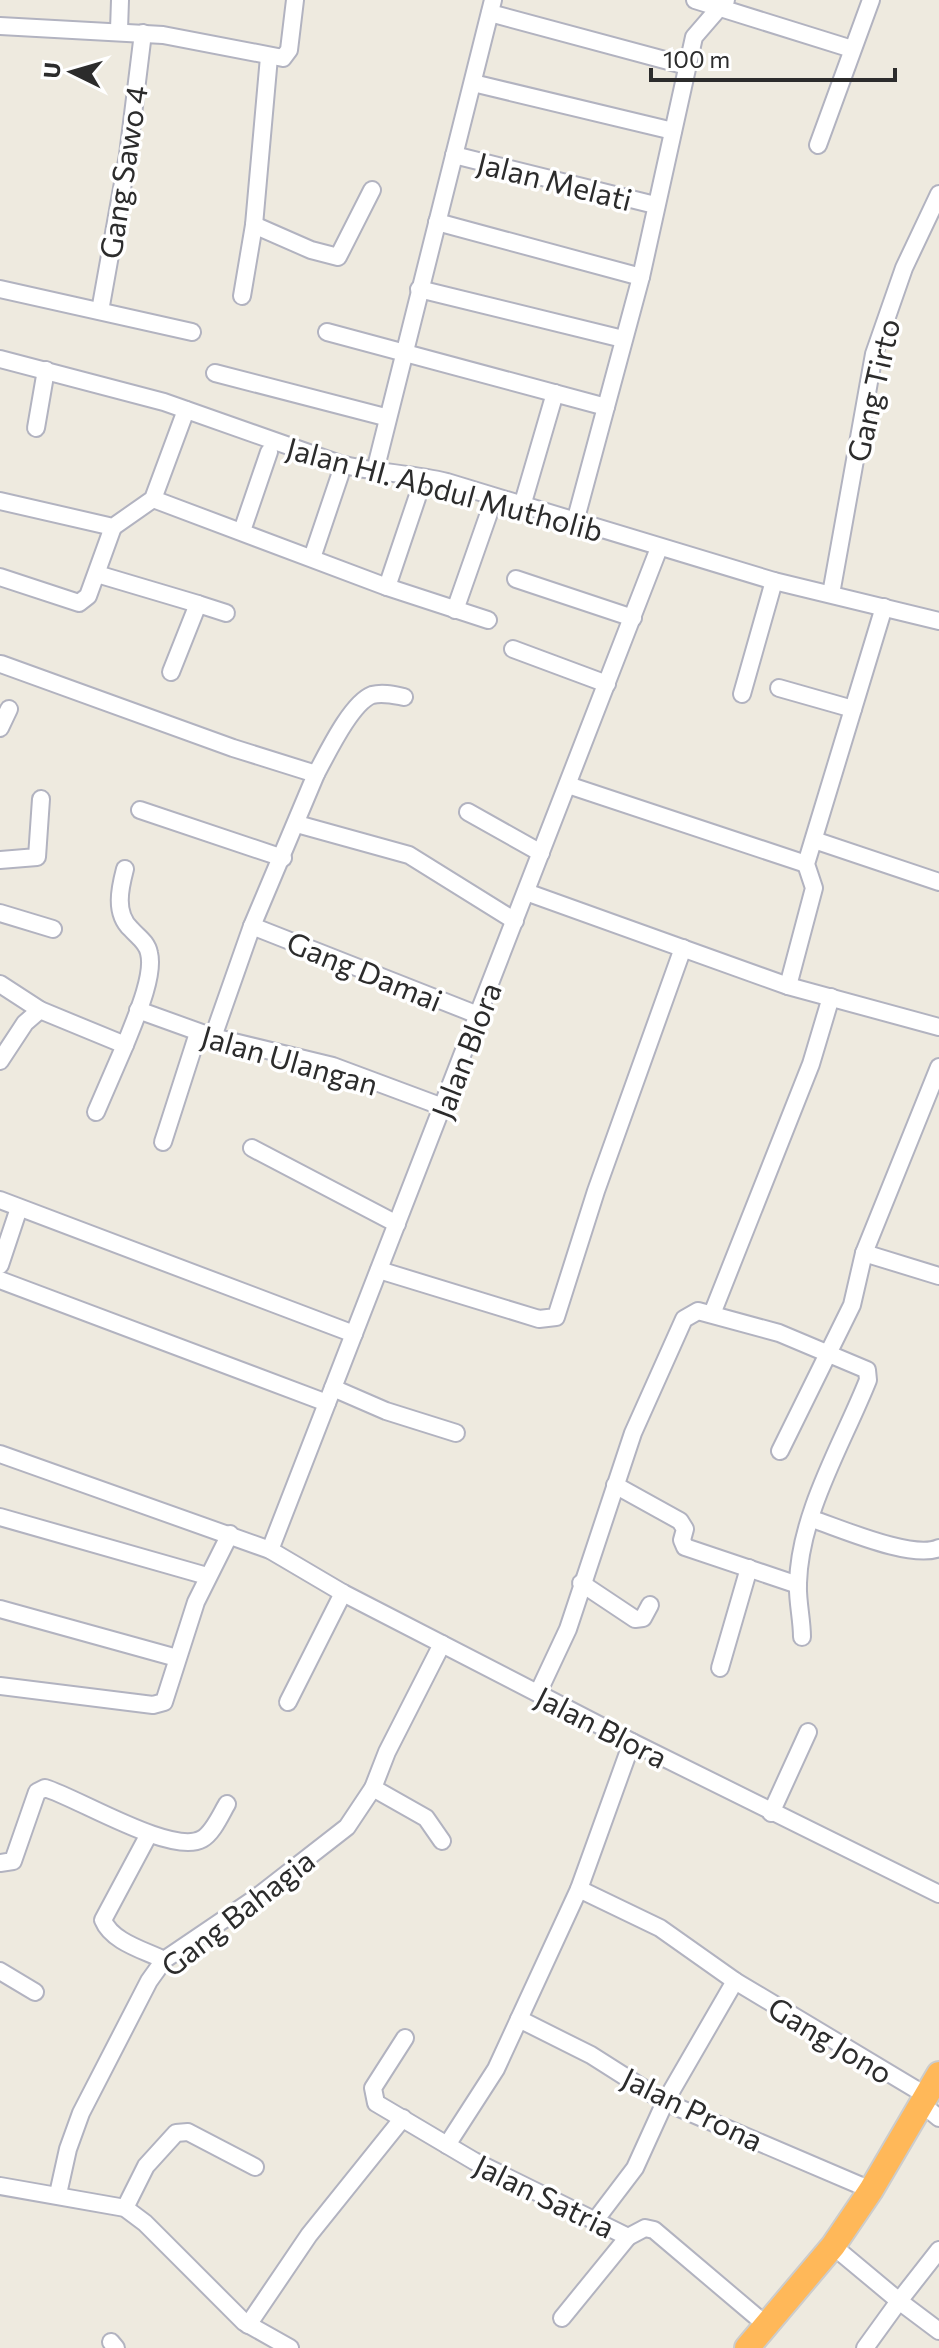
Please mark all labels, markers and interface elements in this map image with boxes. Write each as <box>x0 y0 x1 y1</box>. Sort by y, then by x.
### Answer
north arrow <box>32 32 112 112</box>
scale bar <box>651 32 895 82</box>
text: 100 m <box>663 44 730 73</box>
text: U <box>37 61 66 79</box>
street label: Gang Sawo 4 <box>90 83 154 261</box>
street label: Jalan Melati <box>474 143 636 217</box>
street label: Gang Tirto <box>838 315 906 465</box>
street label: Jalan HI. Abdul Mutholib <box>283 428 607 548</box>
street label: Gang Damai <box>282 922 448 1018</box>
street label: Jalan Blora <box>422 977 508 1123</box>
street label: Jalan Ulangan <box>197 1016 383 1102</box>
street label: Jalan Blora <box>530 1677 674 1775</box>
street label: Gang Bahagia <box>153 1841 321 1983</box>
street label: Gang Jono <box>762 1987 900 2091</box>
street label: Jalan Prona <box>617 2058 769 2158</box>
street label: Jalan Satria <box>469 2145 621 2245</box>

